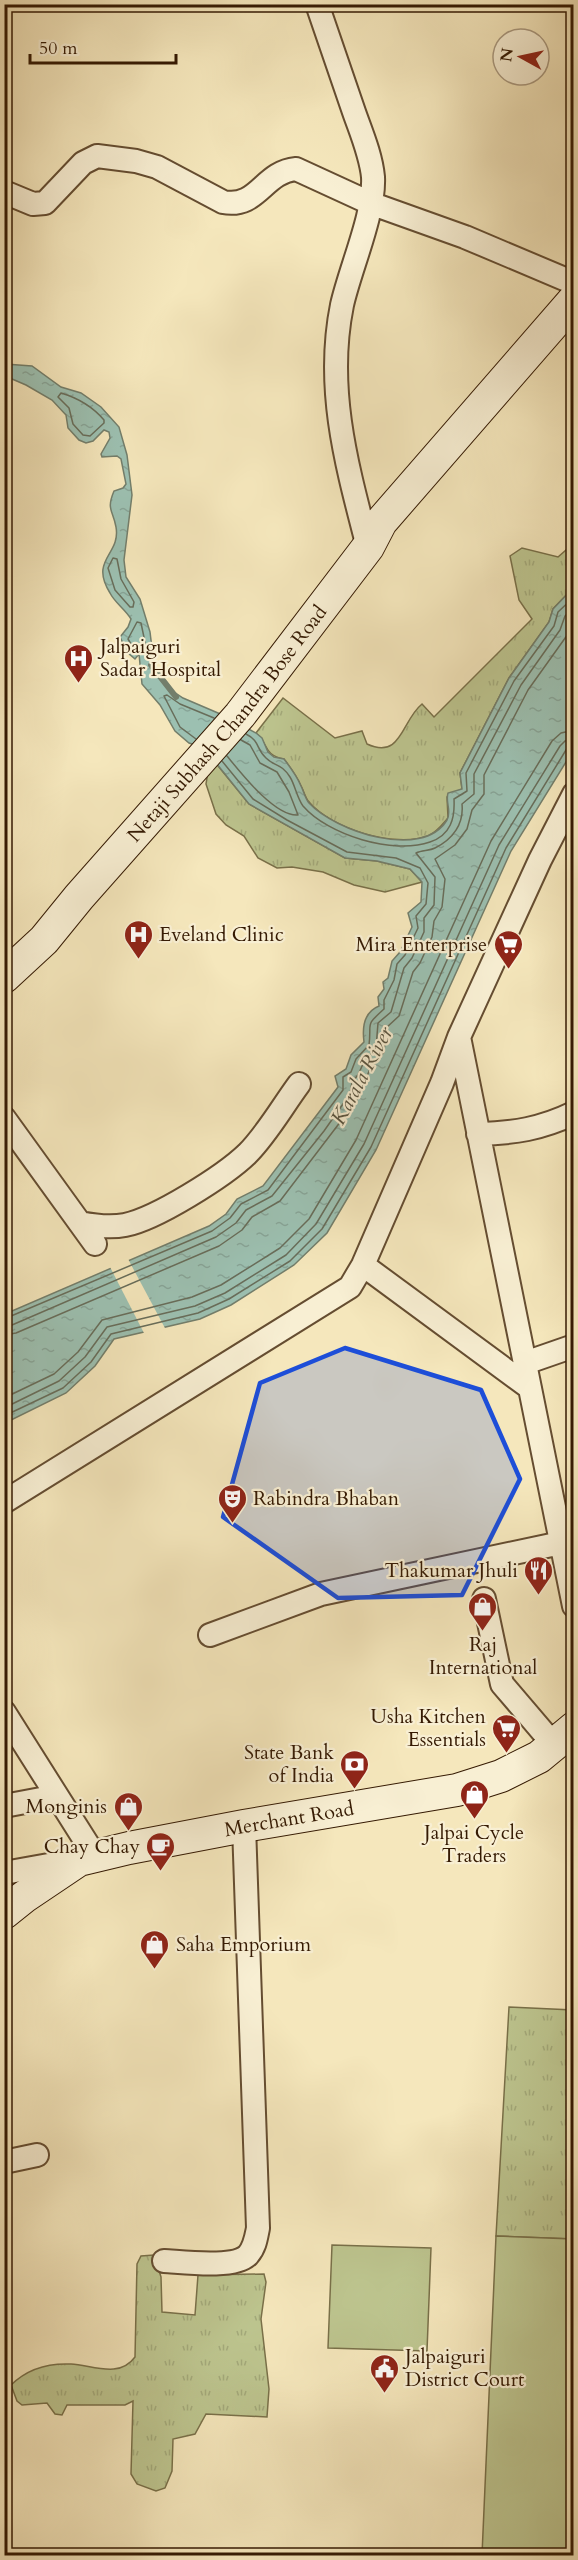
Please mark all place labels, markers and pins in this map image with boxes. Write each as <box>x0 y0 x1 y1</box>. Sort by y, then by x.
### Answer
place label: Jalpaiguri Sadar Hospital <box>97 633 221 683</box>
hospital icon: Jalpaiguri Sadar Hospital <box>63 642 95 684</box>
hospital icon: Eveland Clinic <box>122 918 154 960</box>
place label: Eveland Clinic <box>159 921 284 948</box>
supermarket icon: Mira Enterprise <box>492 928 524 970</box>
place label: Mira Enterprise <box>355 931 487 958</box>
theatre icon: Rabindra Bhaban <box>216 1482 248 1524</box>
place label: Rabindra Bhaban <box>253 1485 400 1512</box>
restaurant icon: Thakumar Jhuli <box>523 1554 555 1596</box>
place label: Thakumar Jhuli <box>384 1557 518 1584</box>
shop icon: Raj International <box>467 1590 499 1632</box>
place label: Raj International <box>429 1631 537 1681</box>
place label: Usha Kitchen Essentials <box>371 1703 487 1753</box>
supermarket icon: Usha Kitchen Essentials <box>491 1712 523 1754</box>
place label: State Bank of India <box>244 1739 334 1789</box>
bank icon: State Bank of India <box>339 1748 371 1790</box>
shop icon: Jalpai Cycle Traders <box>458 1778 490 1820</box>
shop icon: Monginis <box>112 1790 144 1832</box>
place label: Monginis <box>25 1793 107 1820</box>
place label: Jalpai Cycle Traders <box>421 1819 524 1869</box>
cafe icon: Chay Chay <box>145 1830 177 1872</box>
place label: Chay Chay <box>44 1833 140 1860</box>
shop icon: Saha Emporium <box>139 1928 171 1970</box>
place label: Saha Emporium <box>176 1931 311 1958</box>
place label: Jalpaiguri District Court <box>402 2343 525 2393</box>
public building icon: Jalpaiguri District Court <box>368 2352 400 2394</box>

